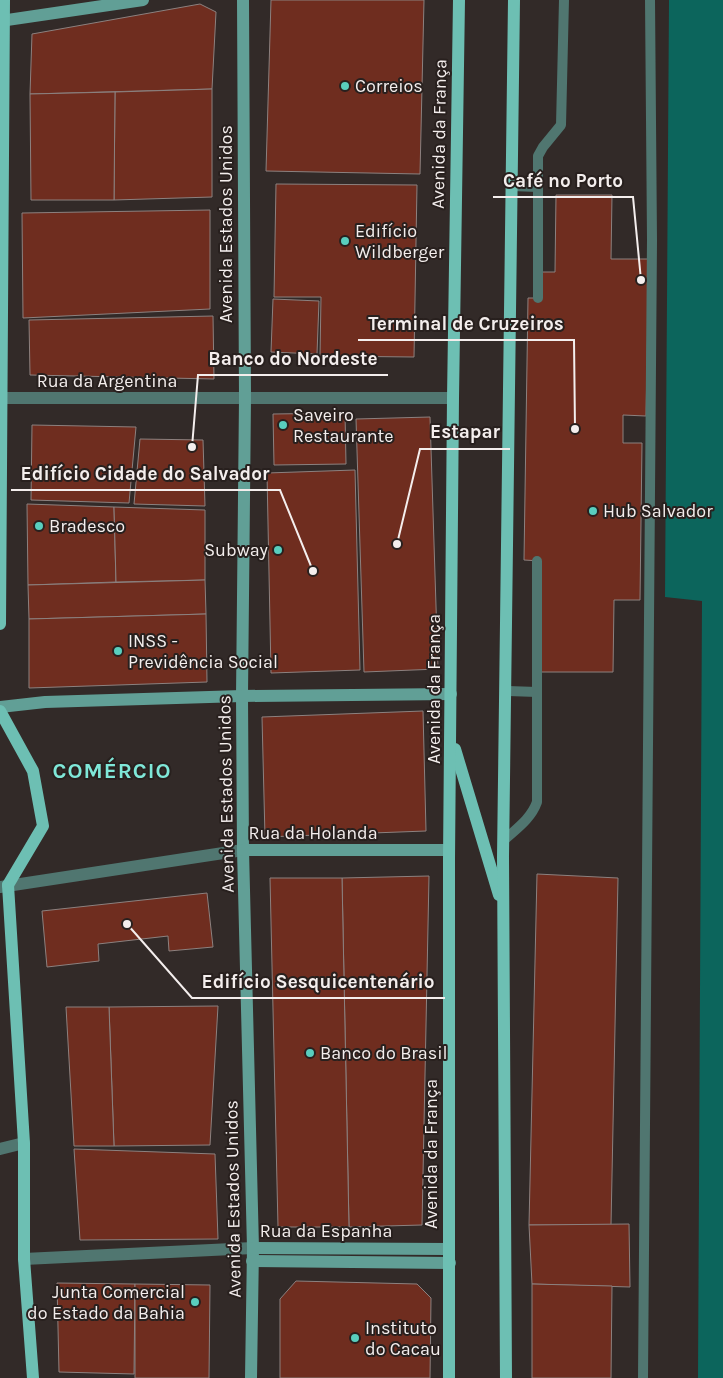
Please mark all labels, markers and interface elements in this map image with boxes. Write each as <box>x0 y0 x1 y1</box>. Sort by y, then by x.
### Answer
street label: Avenida da França <box>427 59 451 209</box>
place label: Correios <box>355 75 423 97</box>
marker: Correios <box>339 80 351 92</box>
street label: Avenida Estados Unidos <box>215 125 237 323</box>
callout: Café no Porto <box>493 163 633 197</box>
text: Café no Porto <box>503 170 623 192</box>
place label: Edifício Wildberger <box>355 220 445 263</box>
marker: Edifício Wildberger <box>339 235 351 247</box>
callout: Terminal de Cruzeiros <box>358 306 574 340</box>
text: Terminal de Cruzeiros <box>368 313 564 335</box>
callout: Banco do Nordeste <box>198 341 388 375</box>
text: Banco do Nordeste <box>208 348 378 370</box>
street label: Rua da Argentina <box>37 370 177 392</box>
place label: Saveiro Restaurante <box>293 404 394 447</box>
callout: Estapar <box>420 415 510 449</box>
marker: Saveiro Restaurante <box>277 419 289 431</box>
text: Estapar <box>430 421 501 443</box>
callout: Edifício Cidade do Salvador <box>11 456 280 490</box>
text: Edifício Cidade do Salvador <box>21 463 270 485</box>
place label: Hub Salvador <box>603 500 713 522</box>
marker: Hub Salvador <box>587 505 599 517</box>
place label: Bradesco <box>49 515 125 537</box>
marker: Bradesco <box>33 520 45 532</box>
place label: Subway <box>204 539 269 561</box>
marker: Subway <box>272 544 284 556</box>
street label: Avenida da França <box>423 614 445 764</box>
place label: INSS - Previdência Social <box>128 630 278 673</box>
marker: INSS - Previdência Social <box>112 645 124 657</box>
street label: Avenida Estados Unidos <box>213 695 239 893</box>
district label: COMÉRCIO <box>53 757 171 784</box>
street label: Rua da Holanda <box>248 822 378 844</box>
callout: Edifício Sesquicentenário <box>192 964 445 998</box>
text: Edifício Sesquicentenário <box>202 971 434 993</box>
place label: Banco do Brasil <box>320 1042 448 1064</box>
marker: Banco do Brasil <box>304 1047 316 1059</box>
street label: Avenida da França <box>420 1079 442 1229</box>
street label: Avenida Estados Unidos <box>220 1100 246 1298</box>
street label: Rua da Espanha <box>260 1220 392 1242</box>
place label: Junta Comercial do Estado da Bahia <box>27 1281 185 1324</box>
marker: Junta Comercial do Estado da Bahia <box>189 1296 201 1308</box>
place label: Instituto do Cacau <box>365 1317 441 1360</box>
marker: Instituto do Cacau <box>349 1332 361 1344</box>

